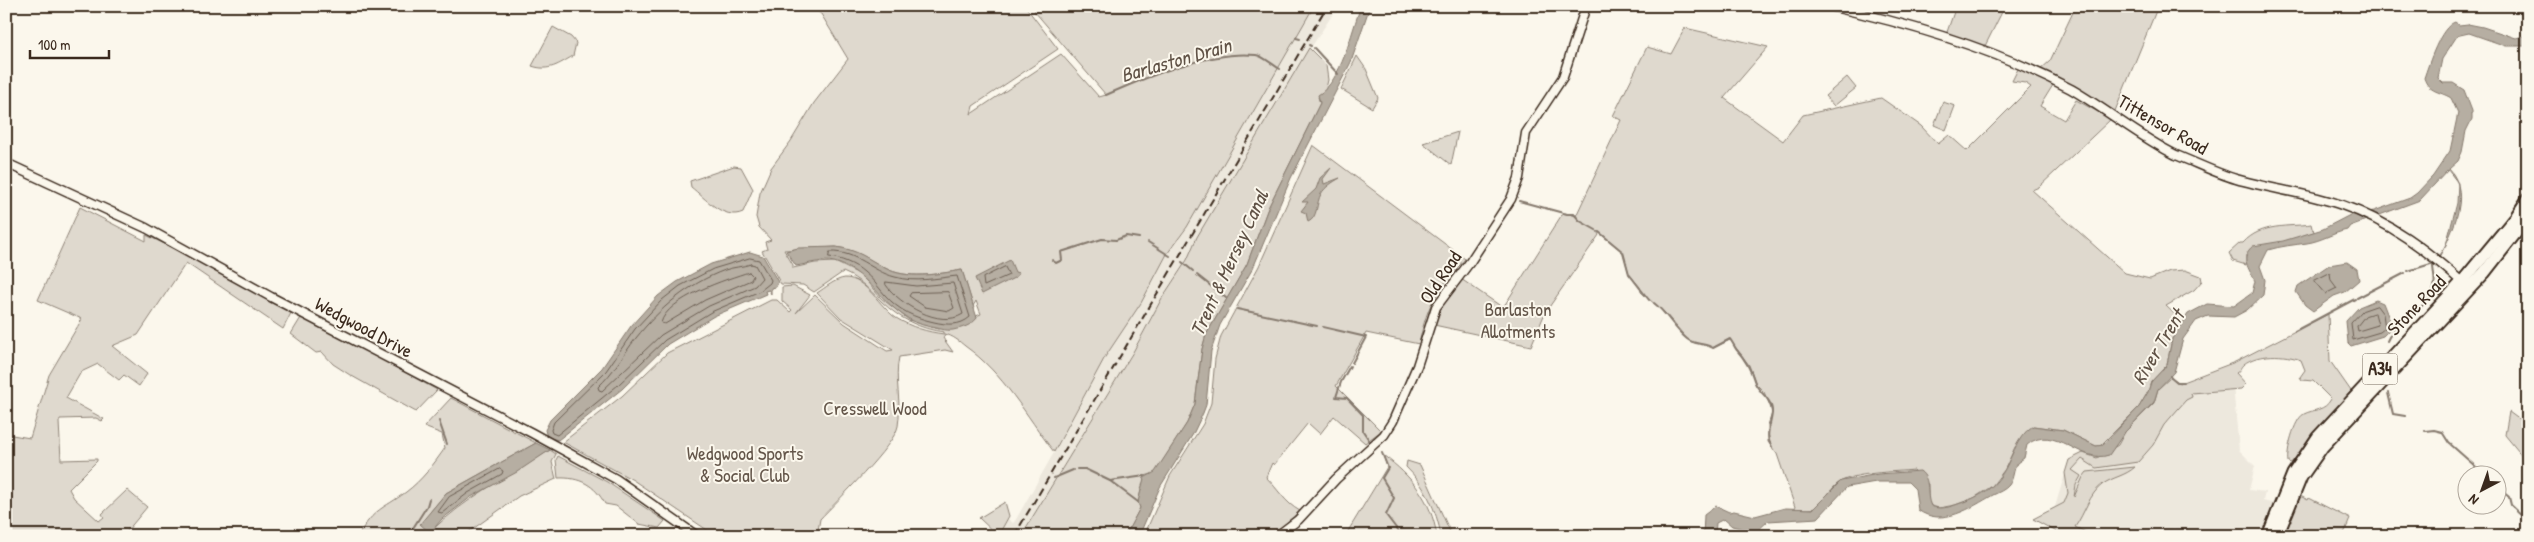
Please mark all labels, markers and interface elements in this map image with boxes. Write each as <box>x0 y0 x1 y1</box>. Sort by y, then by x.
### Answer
scale bar <box>30 28 109 60</box>
water label: Barlaston Drain <box>1117 30 1236 88</box>
text: 100 m <box>38 34 71 55</box>
street label: Tittensor Road <box>2113 88 2213 161</box>
water label: Trent & Mersey Canal <box>1183 184 1276 341</box>
street label: Old Road <box>1413 245 1467 309</box>
street label: Stone Road <box>2381 269 2452 341</box>
street label: Wedgwood Drive <box>311 290 418 364</box>
park label: Barlaston Allotments <box>1481 296 1555 344</box>
water label: River Trent <box>2125 302 2192 389</box>
road number: A34 <box>2362 354 2398 384</box>
park label: Cresswell Wood <box>823 395 927 421</box>
park label: Wedgwood Sports & Social Club <box>687 440 803 488</box>
north arrow <box>2456 464 2506 514</box>
text: N <box>2464 490 2482 510</box>

